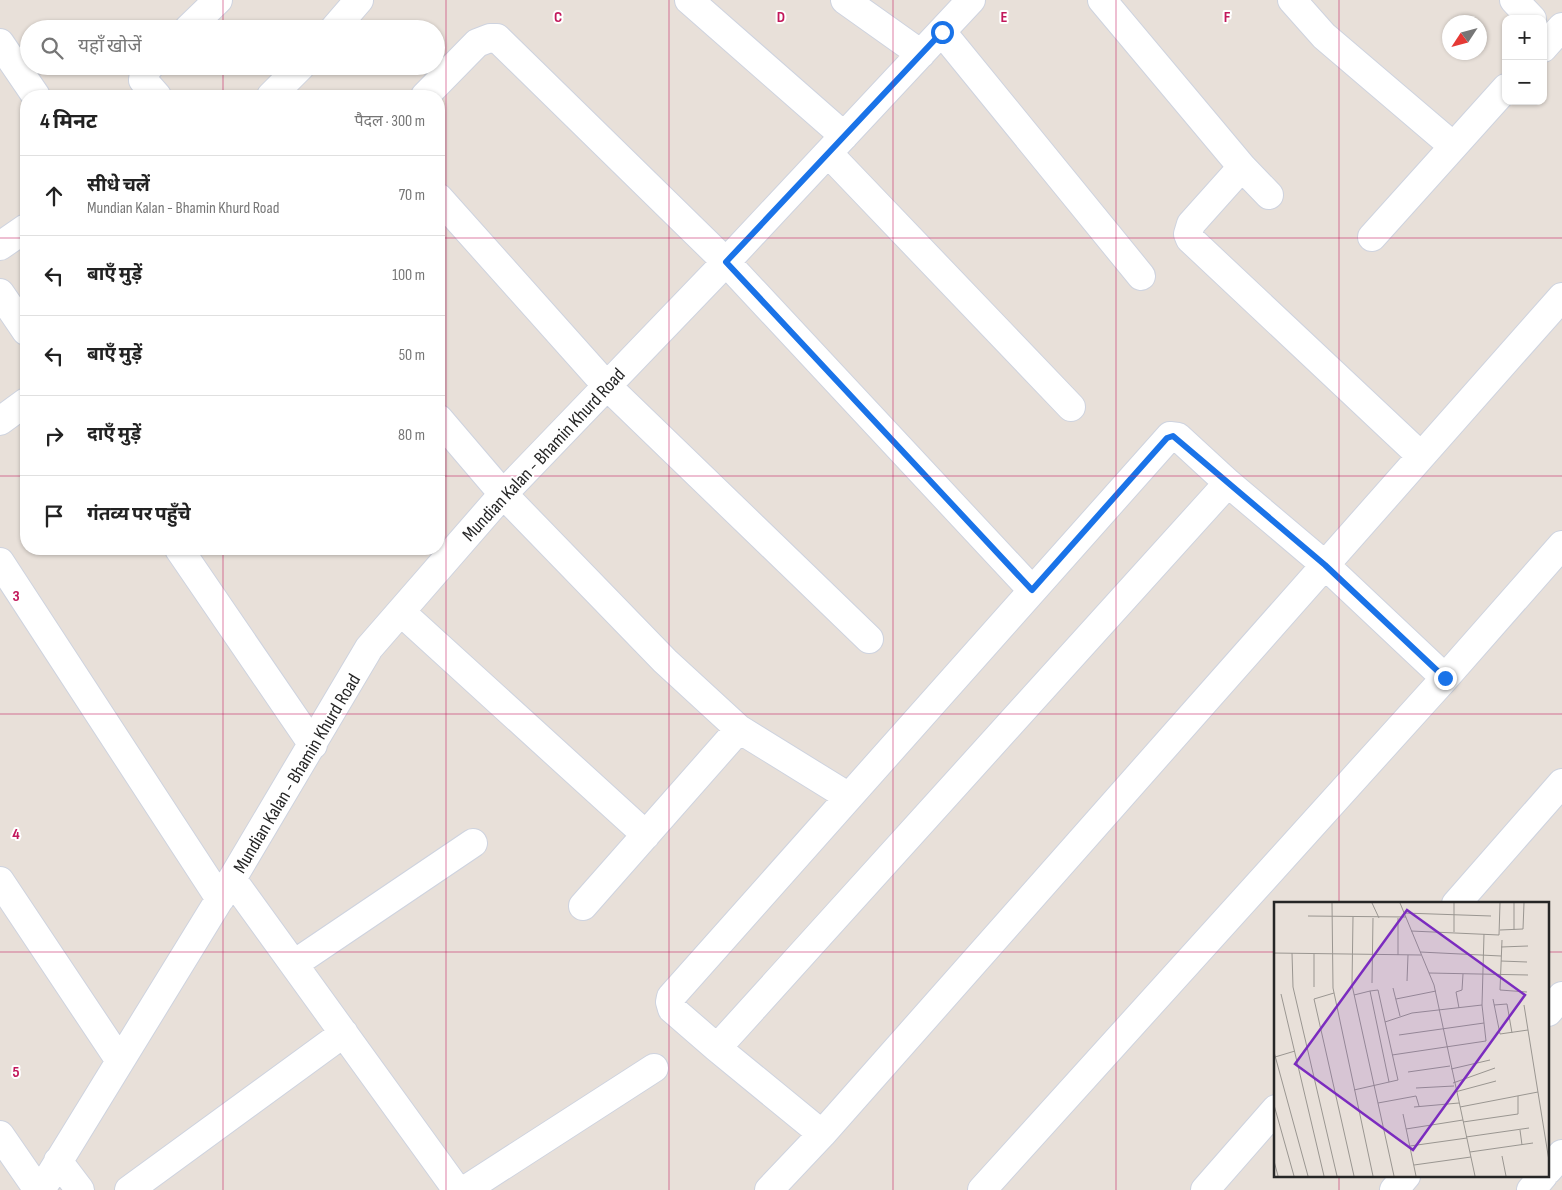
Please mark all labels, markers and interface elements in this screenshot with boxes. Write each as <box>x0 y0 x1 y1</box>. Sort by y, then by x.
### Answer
text: C <box>554 8 562 27</box>
text: D <box>777 8 785 27</box>
text: E <box>1001 8 1008 27</box>
text: F <box>1224 8 1231 27</box>
north arrow <box>1442 15 1487 60</box>
map controls <box>1502 15 1547 105</box>
button: + <box>1502 15 1547 60</box>
search box <box>20 20 445 75</box>
route start <box>931 21 954 44</box>
icon: search <box>38 34 66 62</box>
text: यहाँ खोजें <box>78 35 142 58</box>
button: − <box>1502 60 1547 105</box>
text: 4 मिनट <box>40 109 97 134</box>
text: पैदल · 300 m <box>355 112 425 131</box>
text: सीधे चलें <box>87 174 150 197</box>
icon: ahead <box>40 182 68 210</box>
text: 70 m <box>399 186 425 205</box>
text: Mundian Kalan - Bhamin Khurd Road <box>87 199 279 218</box>
icon: left <box>40 262 68 290</box>
text: बाएँ मुड़ें <box>87 263 142 286</box>
text: 100 m <box>392 266 425 285</box>
icon: left <box>40 342 68 370</box>
text: बाएँ मुड़ें <box>87 343 142 366</box>
text: 50 m <box>399 346 425 365</box>
street label: Mundian Kalan - Bhamin Khurd Road <box>458 364 630 546</box>
icon: right <box>40 422 68 450</box>
text: दाएँ मुड़ें <box>87 423 141 446</box>
text: 80 m <box>398 426 425 445</box>
icon: arrive <box>40 502 68 530</box>
text: गंतव्य पर पहुँचे <box>87 503 191 526</box>
text: 3 <box>12 587 20 606</box>
route end <box>1434 667 1457 690</box>
street label: Mundian Kalan - Bhamin Khurd Road <box>229 670 366 878</box>
text: 4 <box>12 825 20 844</box>
inset map <box>1274 902 1550 1178</box>
text: 5 <box>12 1063 20 1082</box>

